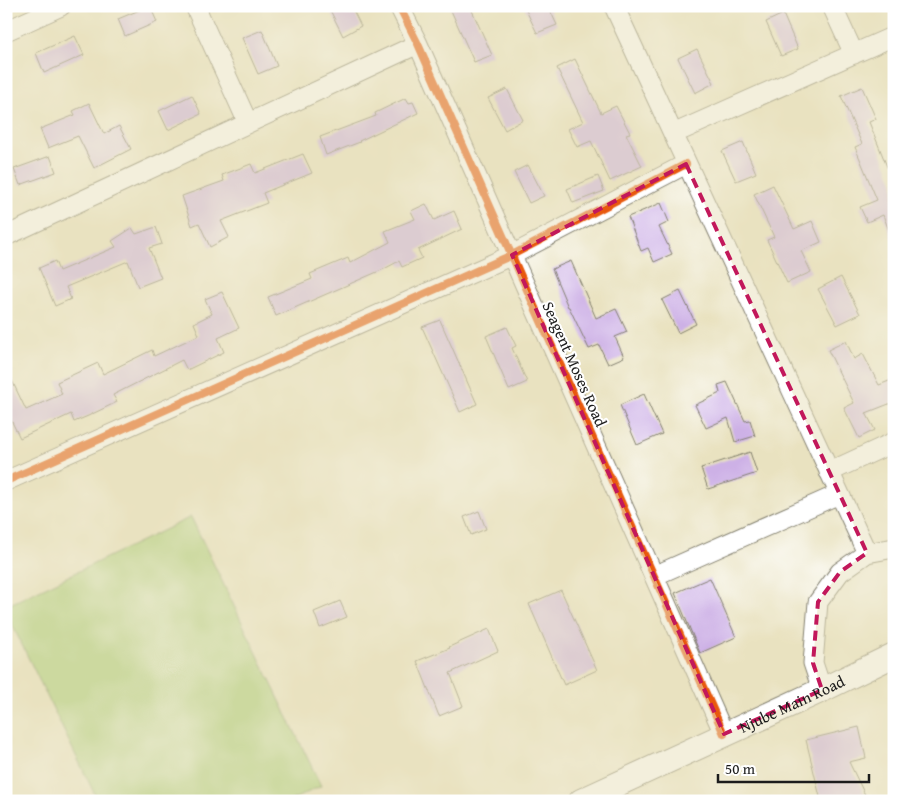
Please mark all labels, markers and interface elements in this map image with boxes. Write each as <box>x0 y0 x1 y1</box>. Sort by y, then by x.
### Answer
street label: Seagent Moses Road <box>537 297 614 431</box>
street label: Njube Main Road <box>735 669 849 739</box>
scale bar <box>718 752 869 784</box>
text: 50 m <box>725 758 756 779</box>

